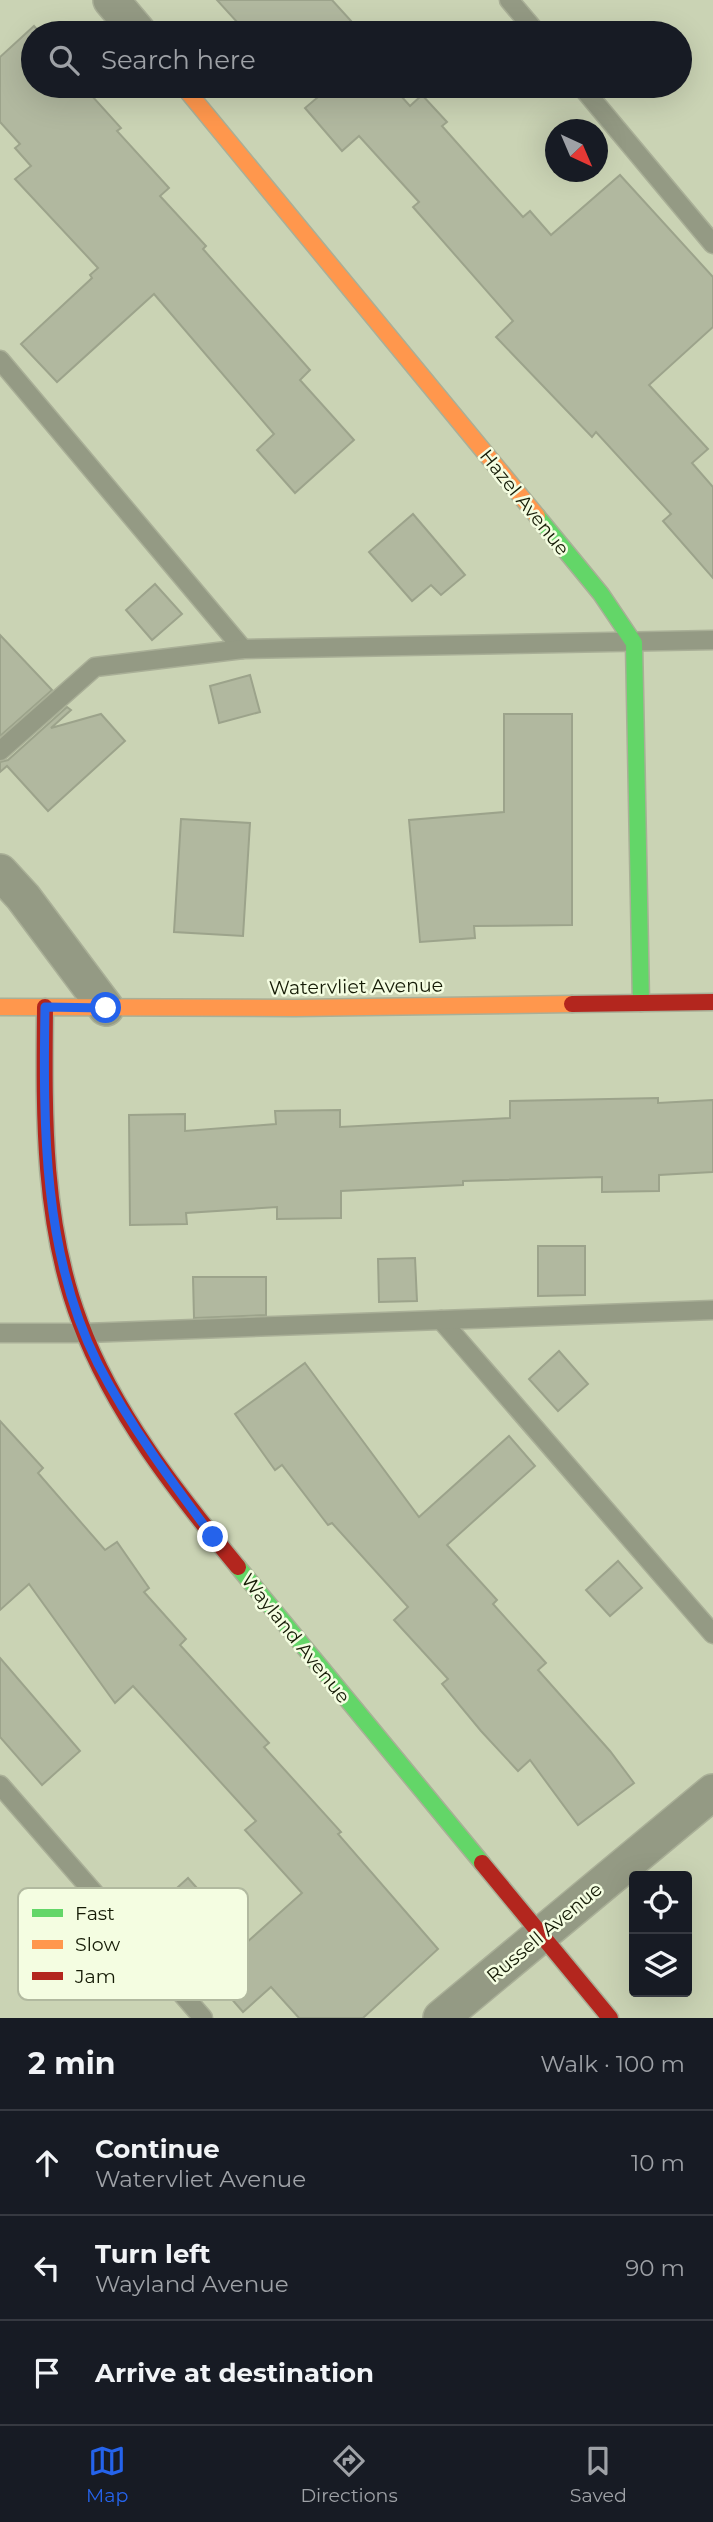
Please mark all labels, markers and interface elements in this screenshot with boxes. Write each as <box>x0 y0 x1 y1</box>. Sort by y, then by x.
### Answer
search box <box>21 21 692 98</box>
icon: search <box>45 41 83 79</box>
text: Search here <box>101 44 256 76</box>
north arrow <box>545 119 608 182</box>
street label: Hazel Avenue <box>475 445 574 560</box>
street label: Watervliet Avenue <box>269 973 443 1000</box>
route start <box>90 992 121 1023</box>
route end <box>197 1521 228 1552</box>
street label: Wayland Avenue <box>236 1569 355 1708</box>
map controls <box>629 1871 692 1997</box>
button: locate <box>629 1871 692 1934</box>
street label: Russell Avenue <box>482 1877 607 1987</box>
legend <box>18 1888 248 2000</box>
text: Fast <box>75 1902 115 1925</box>
text: Slow <box>75 1933 120 1956</box>
button: layers <box>629 1934 692 1997</box>
text: Jam <box>74 1965 116 1988</box>
text: 2 min <box>28 2045 115 2082</box>
text: Walk · 100 m <box>540 2050 685 2078</box>
text: Continue <box>95 2133 220 2165</box>
icon: ahead <box>28 2144 66 2182</box>
text: 10 m <box>631 2149 685 2177</box>
text: Watervliet Avenue <box>95 2165 306 2193</box>
text: Turn left <box>95 2238 211 2270</box>
icon: left <box>28 2249 66 2287</box>
text: 90 m <box>625 2254 685 2282</box>
text: Wayland Avenue <box>95 2270 289 2298</box>
icon: arrive <box>28 2354 66 2392</box>
text: Arrive at destination <box>95 2357 374 2389</box>
tab: Map <box>86 2442 128 2507</box>
tab: Directions <box>300 2442 398 2507</box>
tab: Saved <box>570 2442 627 2507</box>

